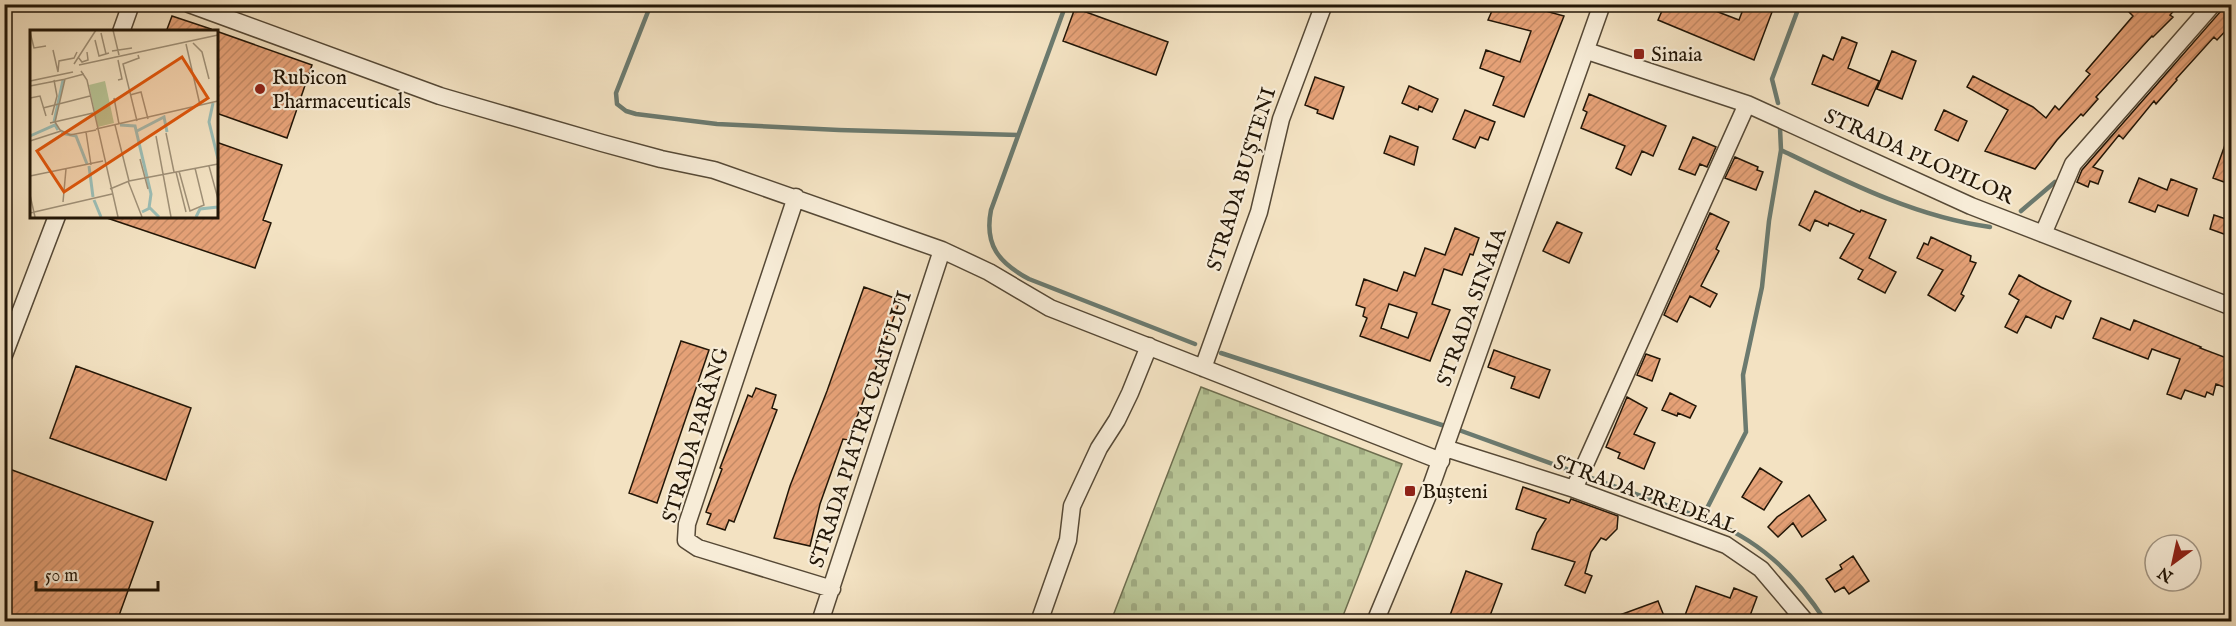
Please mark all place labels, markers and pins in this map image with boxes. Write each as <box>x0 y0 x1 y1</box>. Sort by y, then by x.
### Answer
place label: Sinaia <box>1651 42 1703 69</box>
marker: Sinaia <box>1632 47 1646 61</box>
place label: Rubicon Pharmaceuticals <box>272 65 411 116</box>
marker: Rubicon Pharmaceuticals <box>253 82 267 96</box>
place label: Bușteni <box>1422 479 1488 506</box>
marker: Bușteni <box>1403 484 1417 498</box>

